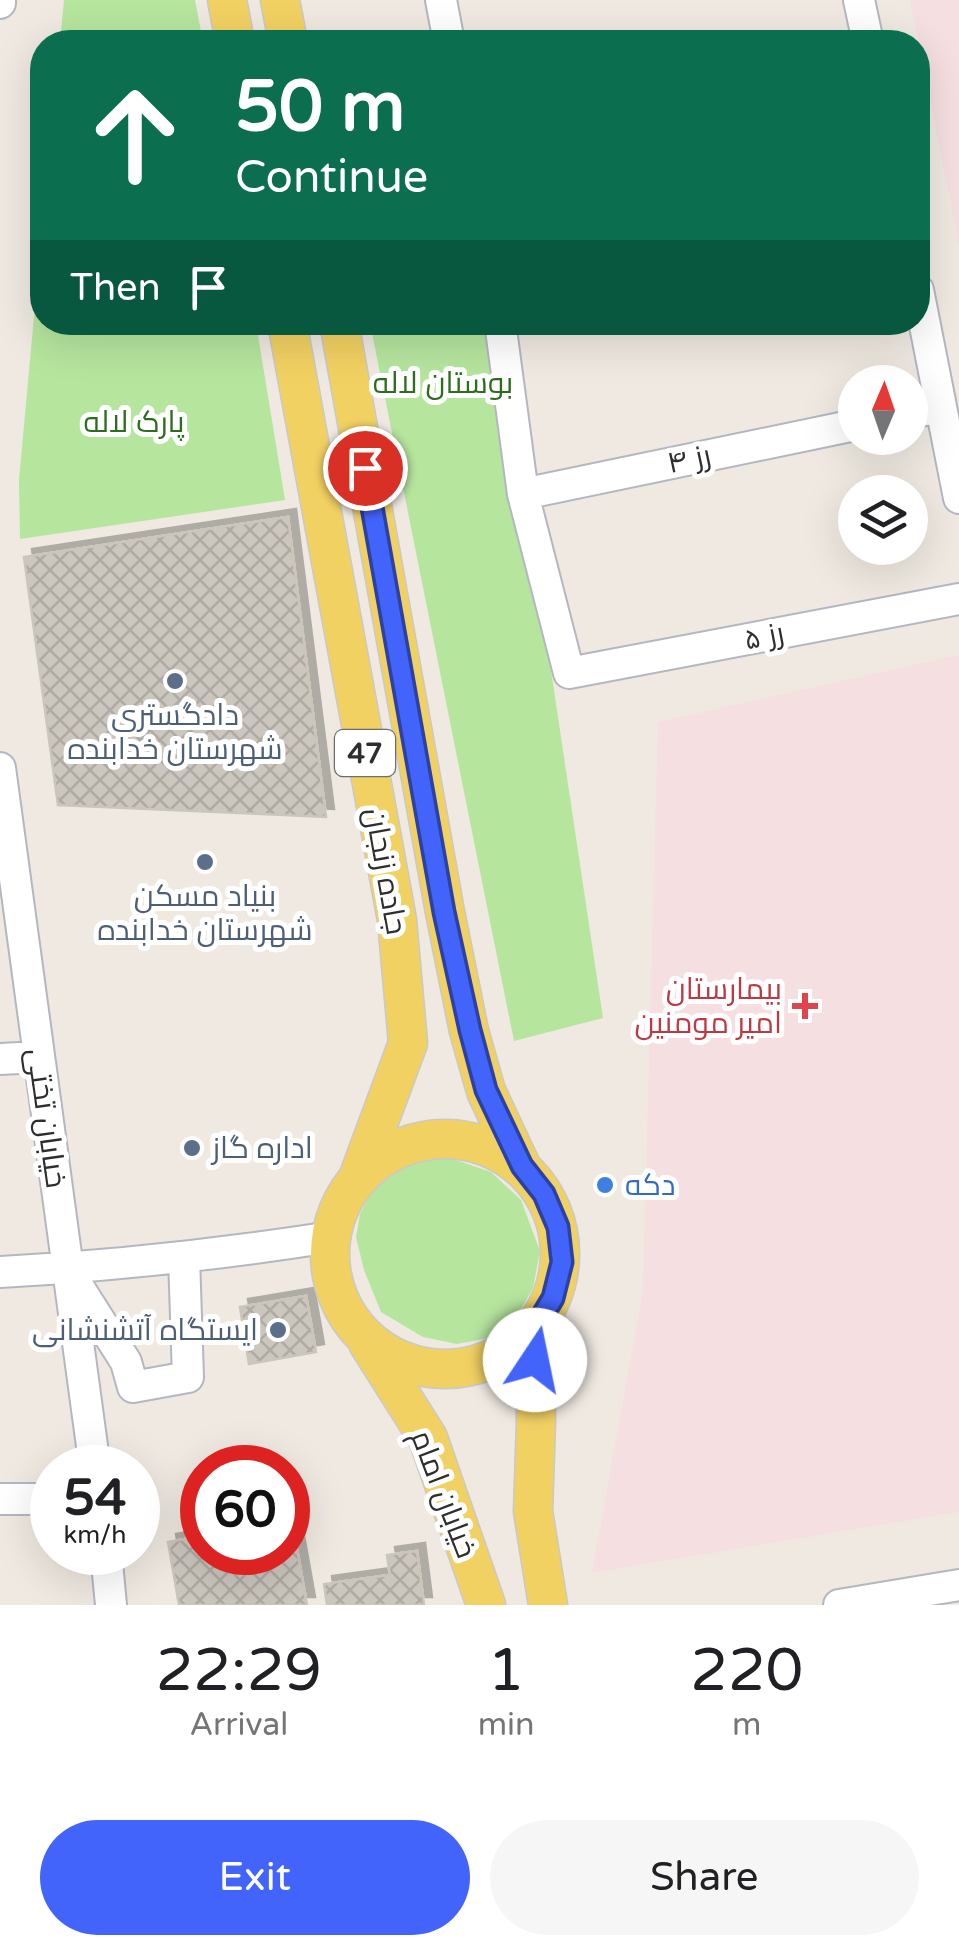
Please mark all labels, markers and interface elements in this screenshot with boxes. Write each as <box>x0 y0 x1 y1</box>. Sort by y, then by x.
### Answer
text: 50 m <box>235 66 405 150</box>
icon: ahead <box>70 70 200 200</box>
text: Continue <box>235 151 428 205</box>
icon: arrive <box>181 260 236 315</box>
text: Then <box>70 265 161 311</box>
park label: بوستان لاله <box>373 365 513 402</box>
north arrow <box>838 365 928 455</box>
map controls <box>838 365 928 565</box>
park label: پارک لاله <box>84 404 184 441</box>
pin <box>323 426 408 511</box>
street label: رز ۴ <box>664 437 714 482</box>
icon: arrive <box>338 441 393 496</box>
button: layers <box>838 475 928 565</box>
street label: رز ۵ <box>741 615 787 658</box>
marker: دادگستری شهرستان خدابنده <box>164 670 186 692</box>
place label: دادگستری شهرستان خدابنده <box>67 697 283 768</box>
road number: 47 <box>335 730 395 776</box>
street label: جاده زنجان <box>356 805 415 937</box>
marker: بنیاد مسکن شهرستان خدابنده <box>194 851 216 873</box>
place label: بنیاد مسکن شهرستان خدابنده <box>97 878 313 949</box>
place label: بیمارستان امیر مومنین <box>635 971 782 1042</box>
marker: بیمارستان امیر مومنین <box>792 993 818 1019</box>
street label: خیابان تختی <box>18 1046 75 1190</box>
place label: اداره گاز <box>210 1130 313 1167</box>
marker: اداره گاز <box>181 1137 203 1159</box>
place label: دکه <box>625 1167 676 1204</box>
marker: دکه <box>594 1174 616 1196</box>
position arrow <box>483 1308 587 1412</box>
place label: ایستگاه آتشنشانی <box>32 1312 258 1349</box>
marker: ایستگاه آتشنشانی <box>267 1319 289 1341</box>
street label: خیابان امام <box>401 1425 485 1564</box>
speed limit sign: 60 <box>180 1445 310 1575</box>
text: 54 <box>64 1468 126 1528</box>
text: km/h <box>64 1520 126 1550</box>
text: 22:29 <box>156 1635 322 1707</box>
text: 1 <box>487 1635 525 1707</box>
text: 220 <box>690 1635 803 1707</box>
text: Arrival <box>189 1706 288 1744</box>
text: min <box>478 1706 535 1744</box>
text: m <box>732 1706 761 1744</box>
button: Exit <box>40 1820 470 1935</box>
button: Share <box>490 1820 919 1935</box>

